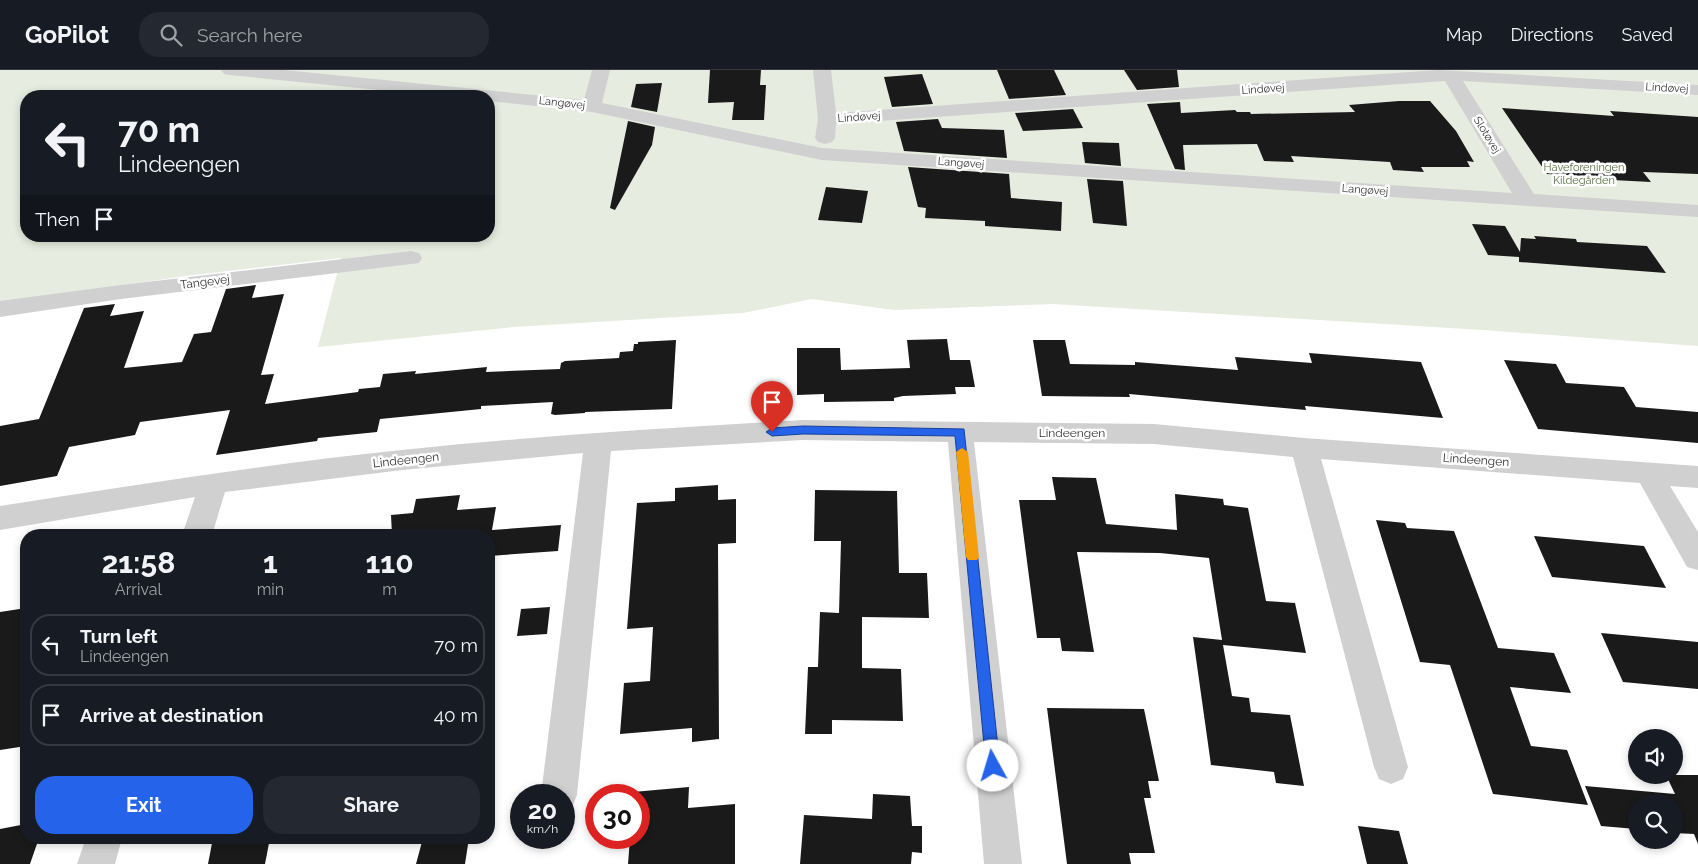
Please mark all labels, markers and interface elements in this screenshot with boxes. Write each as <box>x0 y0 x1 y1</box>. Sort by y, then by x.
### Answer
search box <box>139 12 489 57</box>
text: GoPilot <box>25 20 109 49</box>
icon: search <box>157 21 185 49</box>
text: Search here <box>197 24 303 46</box>
text: Map <box>1446 24 1482 45</box>
text: Directions <box>1510 24 1594 45</box>
text: Saved <box>1622 24 1673 45</box>
street label: Lindøvej <box>1645 80 1689 96</box>
street label: Lindøvej <box>1241 81 1285 97</box>
street label: Langøvej <box>538 94 586 112</box>
text: 70 m <box>118 109 200 150</box>
street label: Lindøvej <box>837 109 881 125</box>
icon: left <box>35 110 100 175</box>
street label: Slotøvej <box>1471 114 1503 156</box>
text: Lindeengen <box>118 151 240 177</box>
street label: Langøvej <box>937 155 985 171</box>
park label: Haveforeningen Kildegården <box>1544 161 1624 187</box>
street label: Langøvej <box>1341 182 1389 198</box>
icon: arrive <box>90 205 118 233</box>
text: Then <box>35 208 80 230</box>
street label: Tangevej <box>179 272 231 292</box>
pin <box>751 381 793 432</box>
icon: arrive <box>758 388 786 416</box>
street label: Lindeengen <box>1039 426 1105 440</box>
street label: Lindeengen <box>372 450 440 470</box>
street label: Lindeengen <box>1442 451 1510 469</box>
text: 21:58 <box>101 545 175 580</box>
text: 1 <box>263 545 278 580</box>
text: 110 <box>366 545 414 580</box>
text: Arrival <box>115 580 162 599</box>
text: min <box>257 580 284 599</box>
text: m <box>382 580 397 599</box>
text: Turn left <box>80 625 157 647</box>
icon: left <box>37 631 65 659</box>
text: 70 m <box>434 634 478 656</box>
text: Lindeengen <box>80 647 169 666</box>
icon: arrive <box>37 701 65 729</box>
text: Arrive at destination <box>80 704 264 726</box>
text: 40 m <box>434 704 478 726</box>
map controls <box>1628 729 1683 849</box>
button: sound <box>1628 729 1683 784</box>
position arrow <box>966 739 1018 791</box>
button: Exit <box>35 776 253 834</box>
button: Share <box>263 776 480 834</box>
speed limit sign: 30 <box>585 784 650 849</box>
button: search <box>1628 794 1683 849</box>
text: 20 <box>528 795 557 825</box>
text: km/h <box>527 822 558 836</box>

